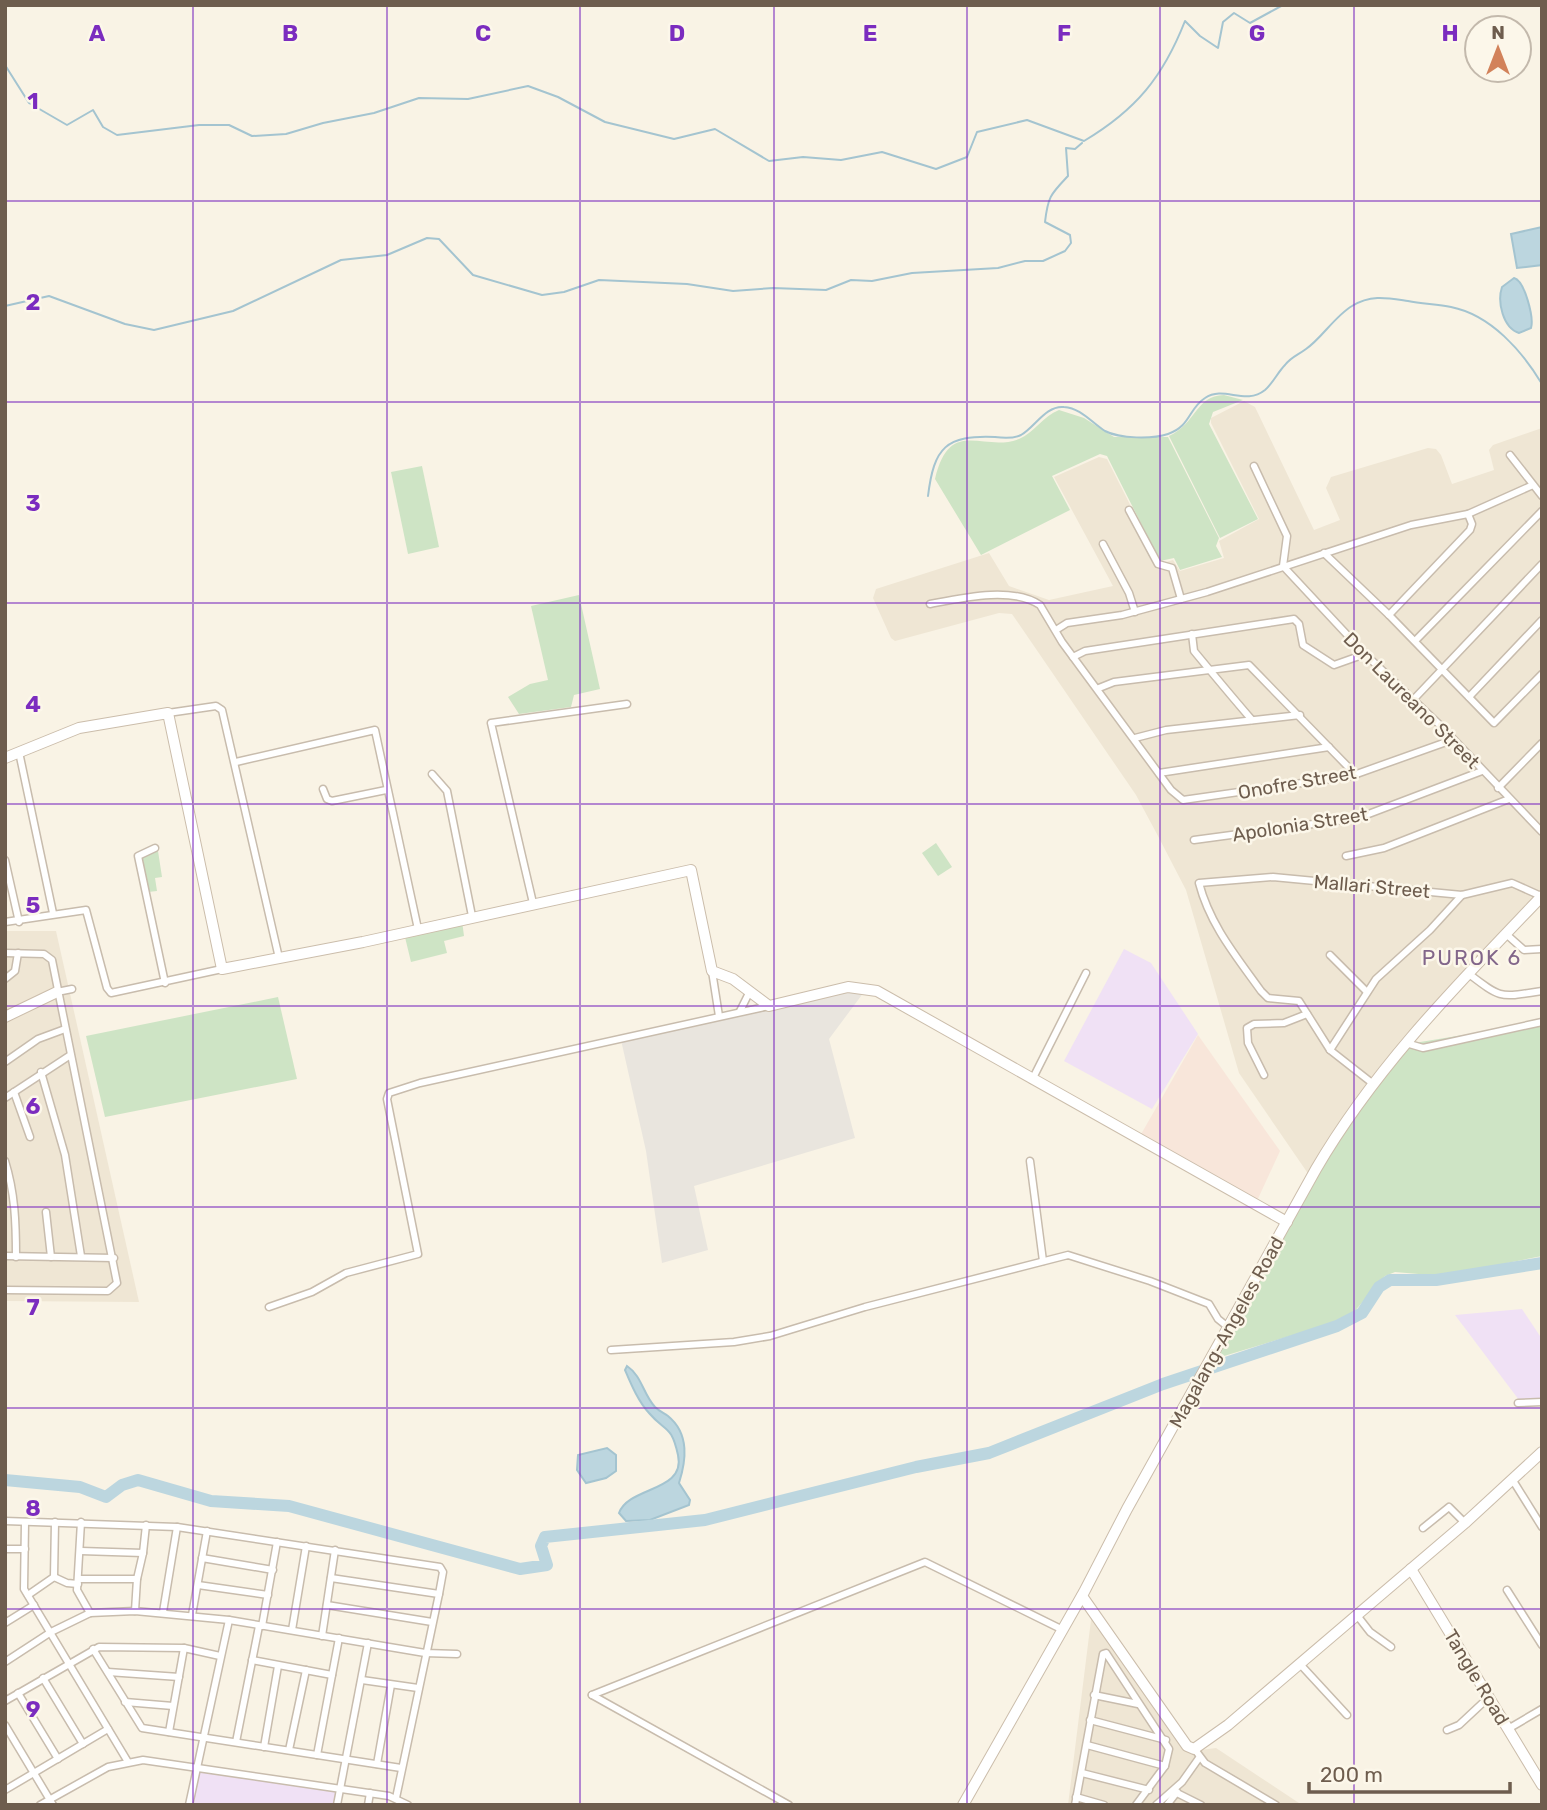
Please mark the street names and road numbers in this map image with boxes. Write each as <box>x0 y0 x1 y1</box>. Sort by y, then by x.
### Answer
street label: Don Laureano Street <box>1339 628 1485 774</box>
street label: Onofre Street <box>1236 761 1359 804</box>
street label: Apolonia Street <box>1231 802 1370 847</box>
street label: Mallari Street <box>1313 870 1432 903</box>
street label: Magalang-Angeles Road <box>1164 1233 1289 1432</box>
street label: Tangle Road <box>1439 1625 1514 1729</box>

